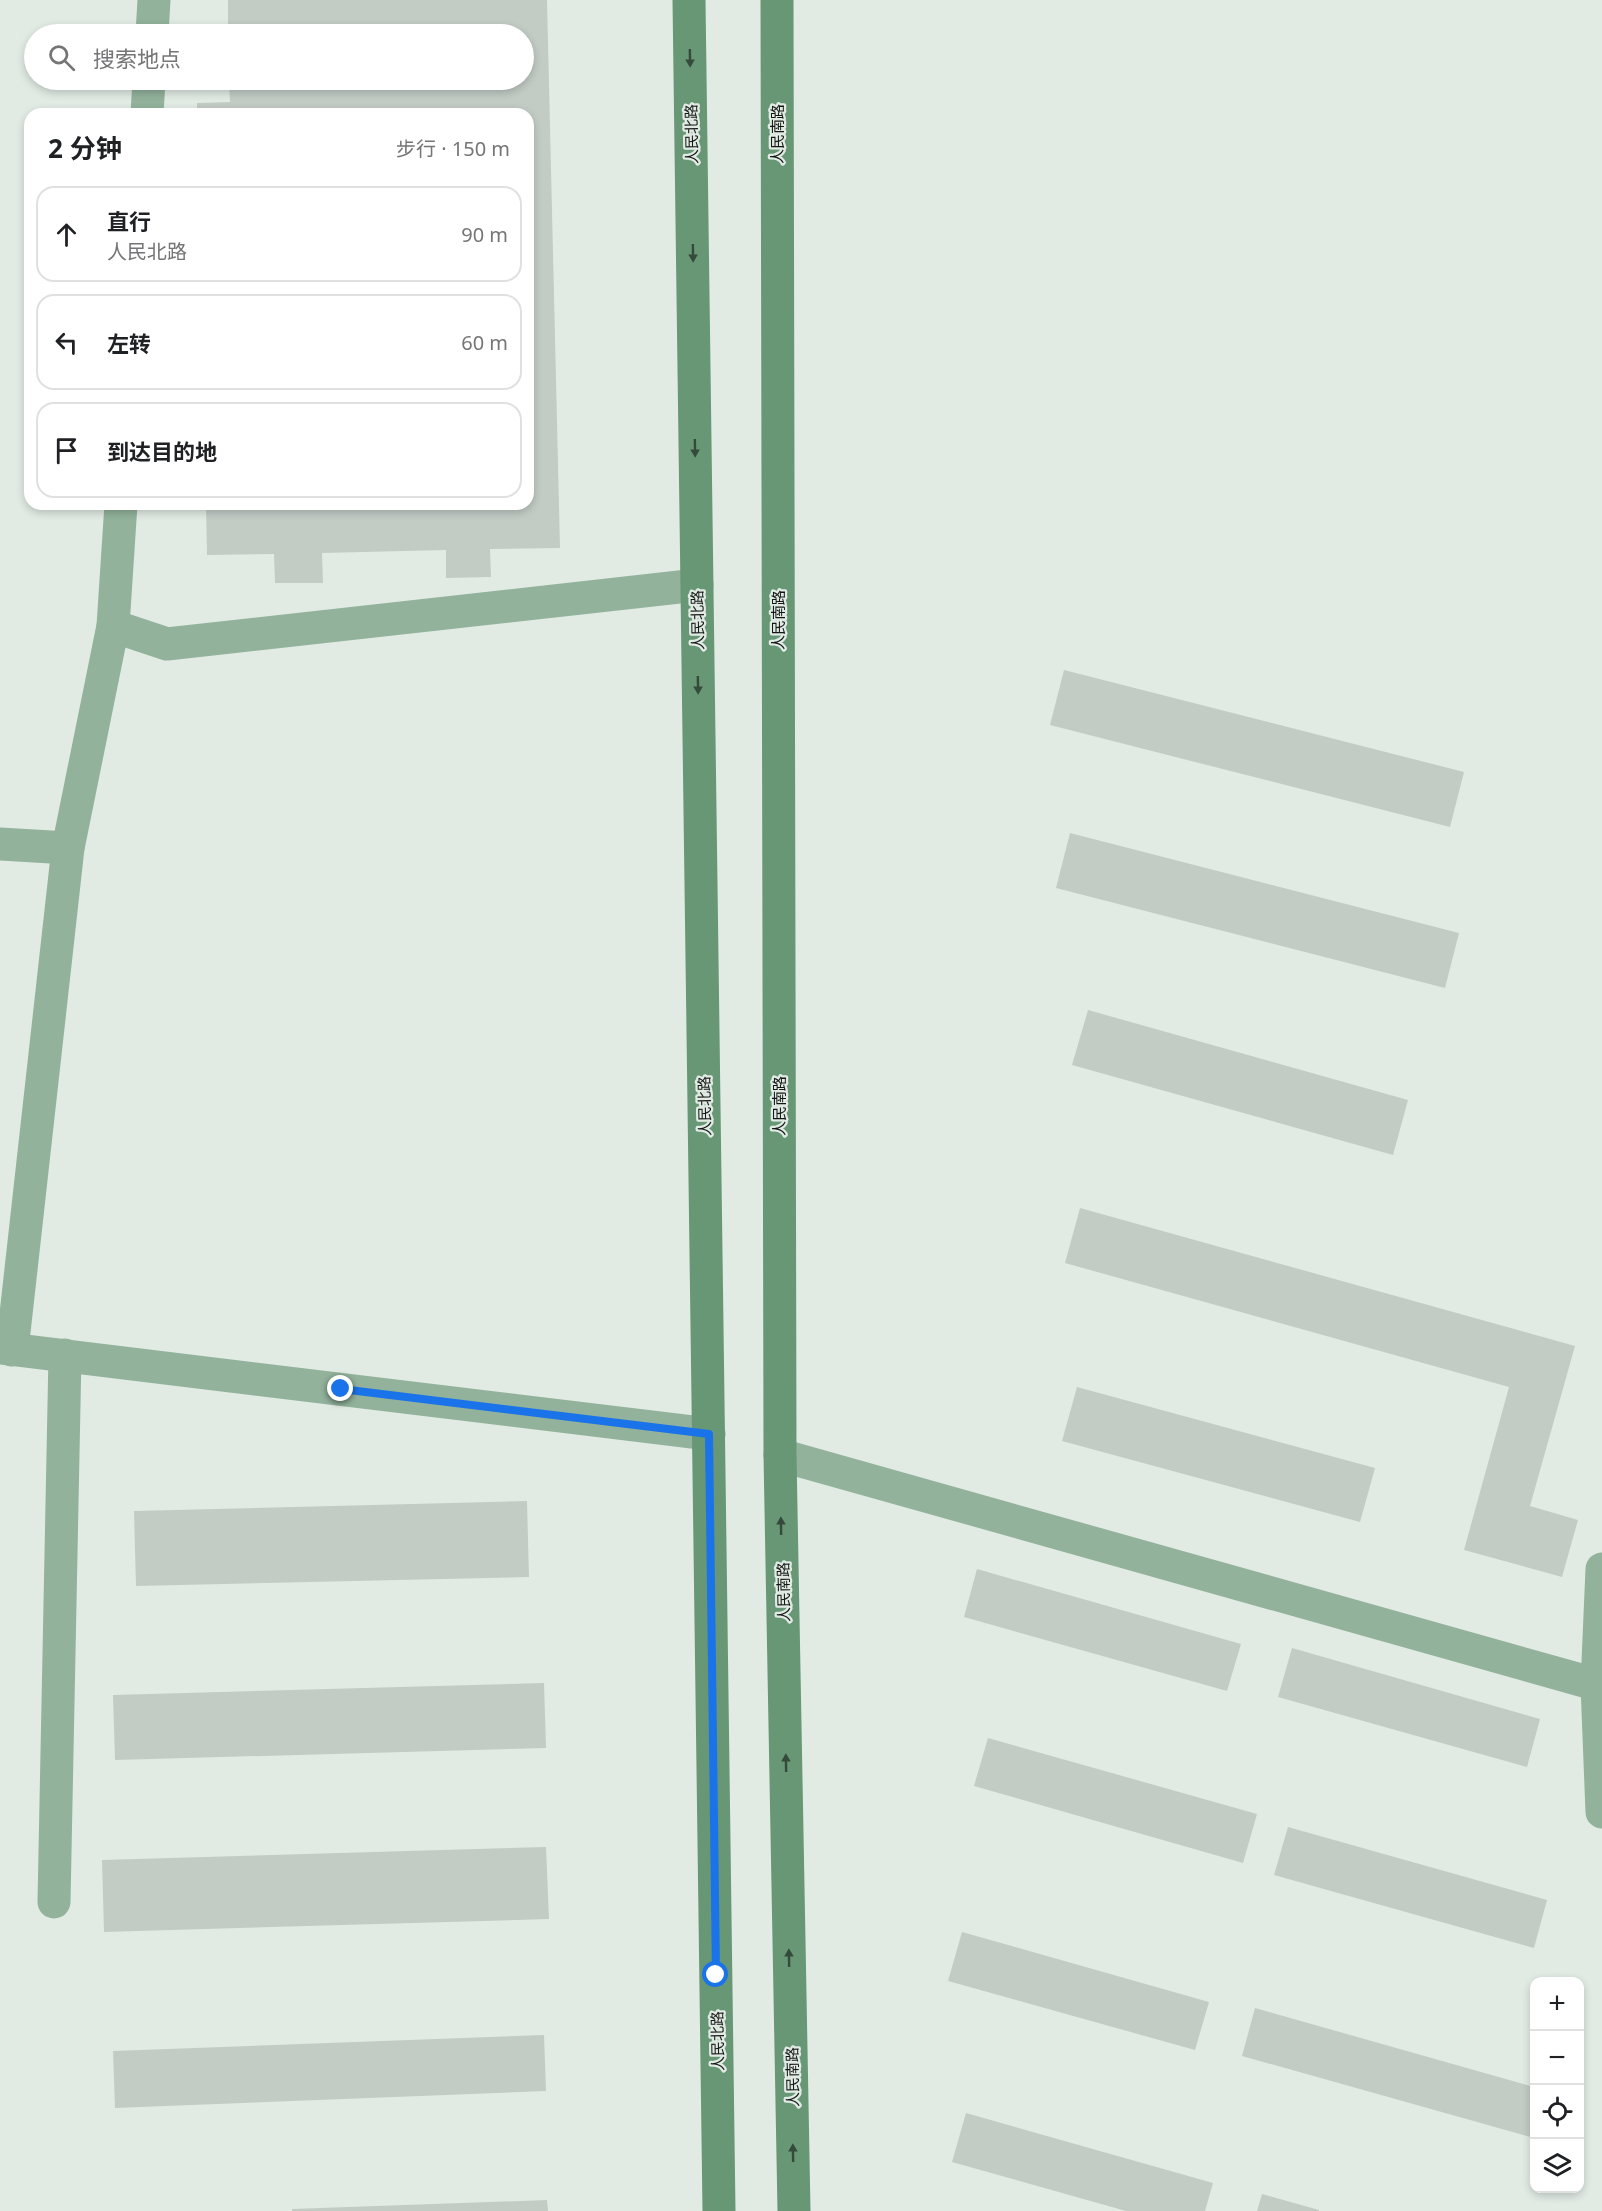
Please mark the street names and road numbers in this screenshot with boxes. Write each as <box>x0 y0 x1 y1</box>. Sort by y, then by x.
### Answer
street label: 人民北路 <box>680 104 702 164</box>
street label: 人民南路 <box>767 104 787 164</box>
street label: 人民北路 <box>686 590 708 650</box>
street label: 人民南路 <box>768 590 788 650</box>
street label: 人民北路 <box>693 1076 715 1136</box>
street label: 人民南路 <box>769 1076 789 1136</box>
street label: 人民南路 <box>772 1562 794 1622</box>
street label: 人民北路 <box>706 2011 728 2071</box>
street label: 人民南路 <box>781 2047 803 2107</box>

